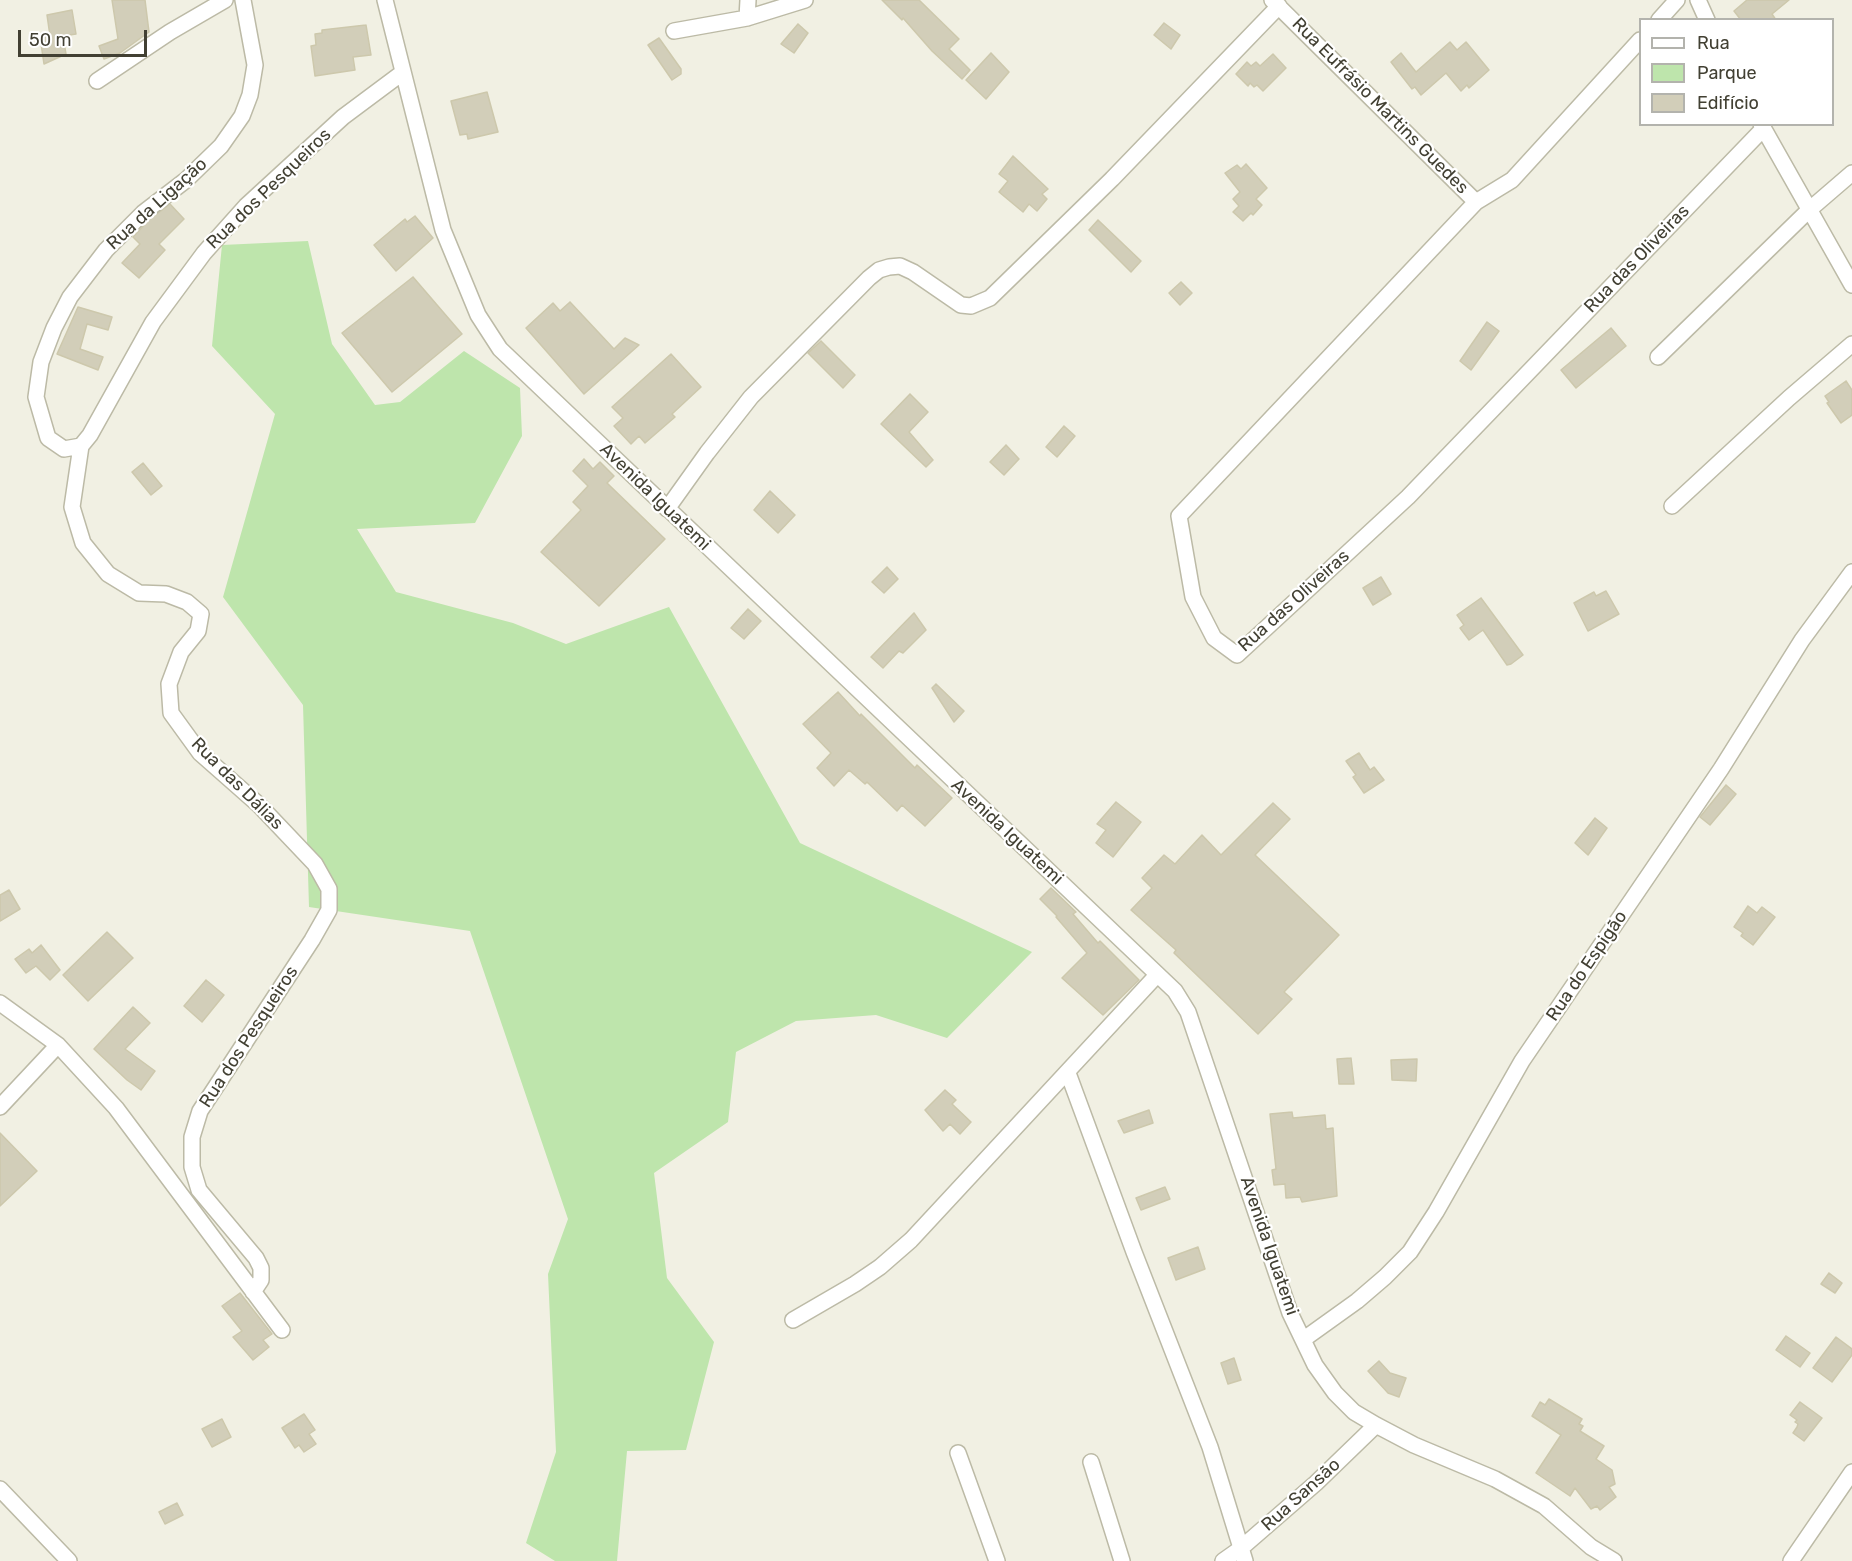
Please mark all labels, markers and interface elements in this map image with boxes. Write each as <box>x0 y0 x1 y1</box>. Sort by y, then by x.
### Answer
street label: Rua Eufrásio Martins Guedes <box>1287 13 1473 199</box>
scale bar <box>21 18 150 56</box>
legend <box>1639 18 1834 126</box>
text: 50 m <box>29 29 72 51</box>
text: Rua <box>1697 32 1730 54</box>
text: Parque <box>1697 62 1757 84</box>
text: Edifício <box>1697 92 1759 114</box>
street label: Rua dos Pesqueiros <box>202 124 336 254</box>
street label: Rua da Ligação <box>102 153 212 255</box>
street label: Rua das Oliveiras <box>1580 200 1694 318</box>
street label: Avenida Iguatemi <box>595 439 715 555</box>
street label: Rua das Oliveiras <box>1234 545 1354 657</box>
street label: Rua das Dálias <box>186 733 288 835</box>
street label: Avenida Iguatemi <box>946 775 1068 889</box>
street label: Rua do Espigão <box>1542 907 1632 1025</box>
street label: Rua dos Pesqueiros <box>195 962 303 1112</box>
street label: Avenida Iguatemi <box>1235 1174 1303 1318</box>
street label: Rua Sansão <box>1257 1454 1345 1536</box>

